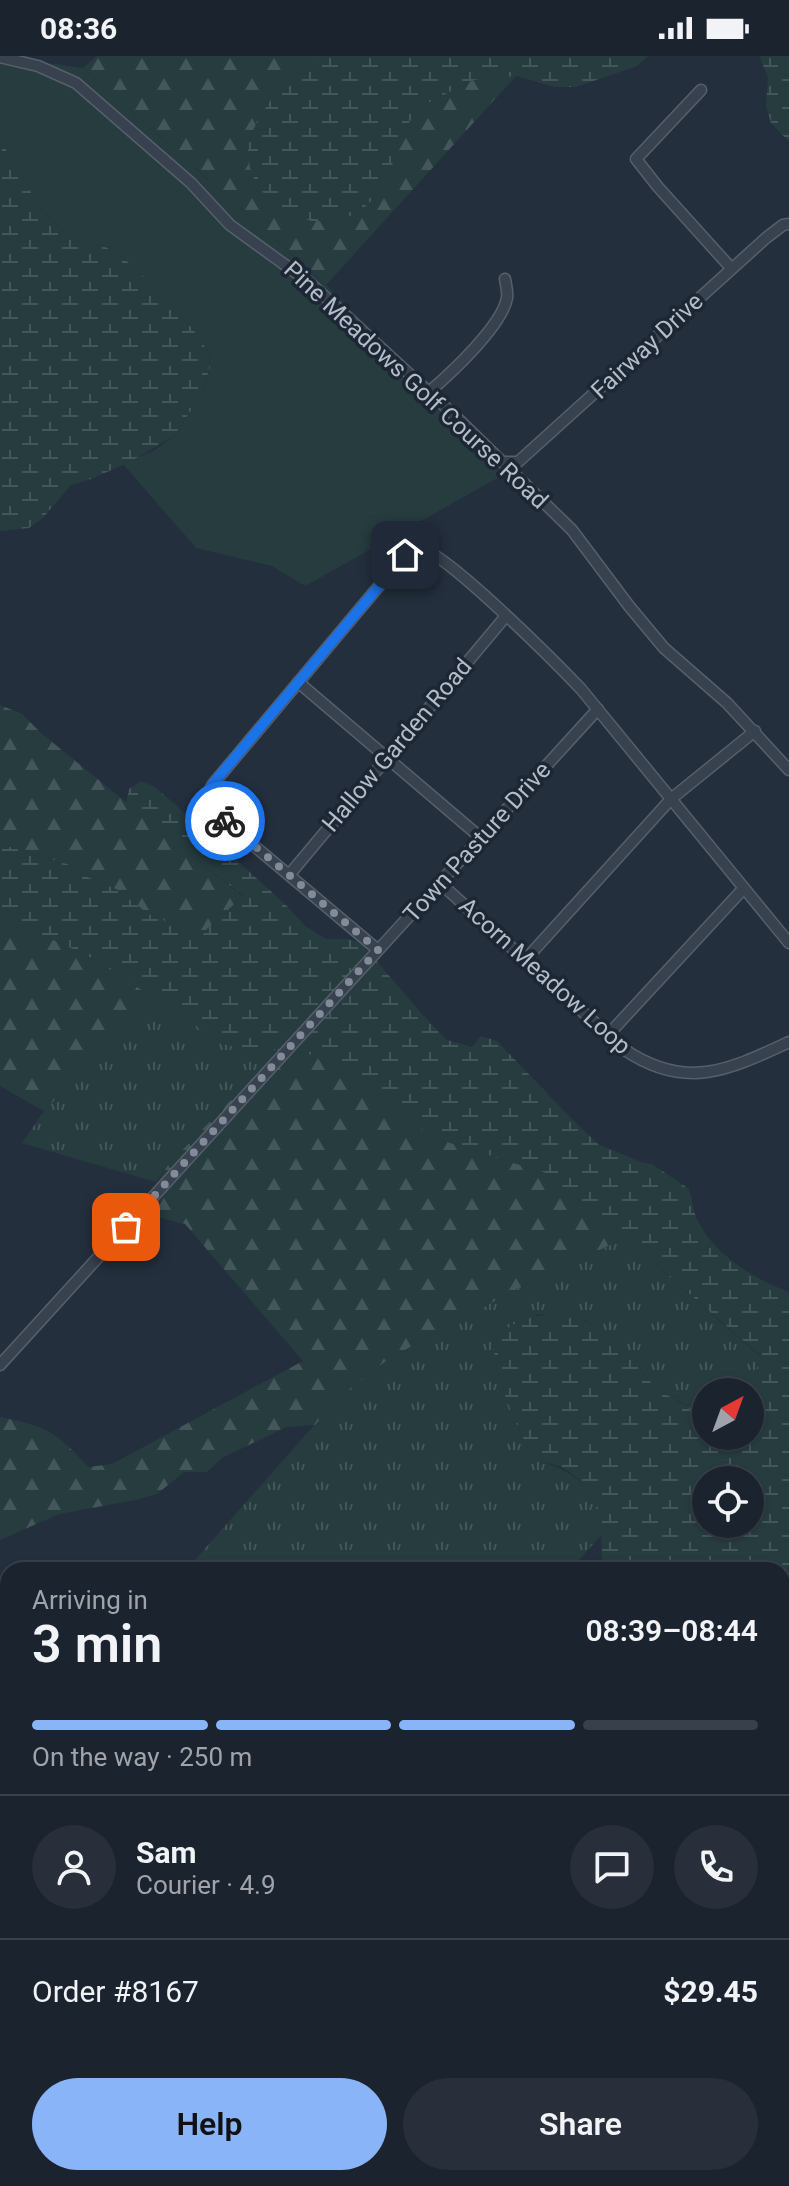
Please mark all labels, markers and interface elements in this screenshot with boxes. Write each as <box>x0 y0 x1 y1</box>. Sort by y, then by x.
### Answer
text: 08:36 <box>40 11 117 46</box>
street label: Pine Meadows Golf Course Road <box>278 255 554 515</box>
street label: Fairway Drive <box>585 287 709 405</box>
pin <box>371 521 439 589</box>
icon: home <box>383 533 427 577</box>
street label: Hallow Garden Road <box>316 653 478 837</box>
street label: Town Pasture Drive <box>398 756 556 928</box>
courier <box>185 781 265 861</box>
icon: bike <box>203 799 247 843</box>
street label: Acorn Meadow Loop <box>454 892 636 1060</box>
pin <box>92 1193 160 1261</box>
icon: bag <box>104 1205 148 1249</box>
north arrow <box>692 1378 764 1450</box>
map controls <box>692 1378 764 1538</box>
button: locate <box>692 1466 764 1538</box>
text: Arriving in <box>32 1585 148 1615</box>
text: 08:39–08:44 <box>585 1613 758 1648</box>
text: 3 min <box>32 1614 162 1675</box>
text: On the way · 250 m <box>32 1742 252 1772</box>
button: person <box>32 1825 116 1909</box>
button: chat <box>570 1825 654 1909</box>
button: phone <box>674 1825 758 1909</box>
text: Sam <box>136 1835 197 1870</box>
text: Courier · 4.9 <box>136 1870 276 1900</box>
text: Order #8167 <box>32 1974 199 2009</box>
text: $29.45 <box>663 1974 758 2009</box>
button: Help <box>32 2078 387 2170</box>
button: Share <box>403 2078 758 2170</box>

